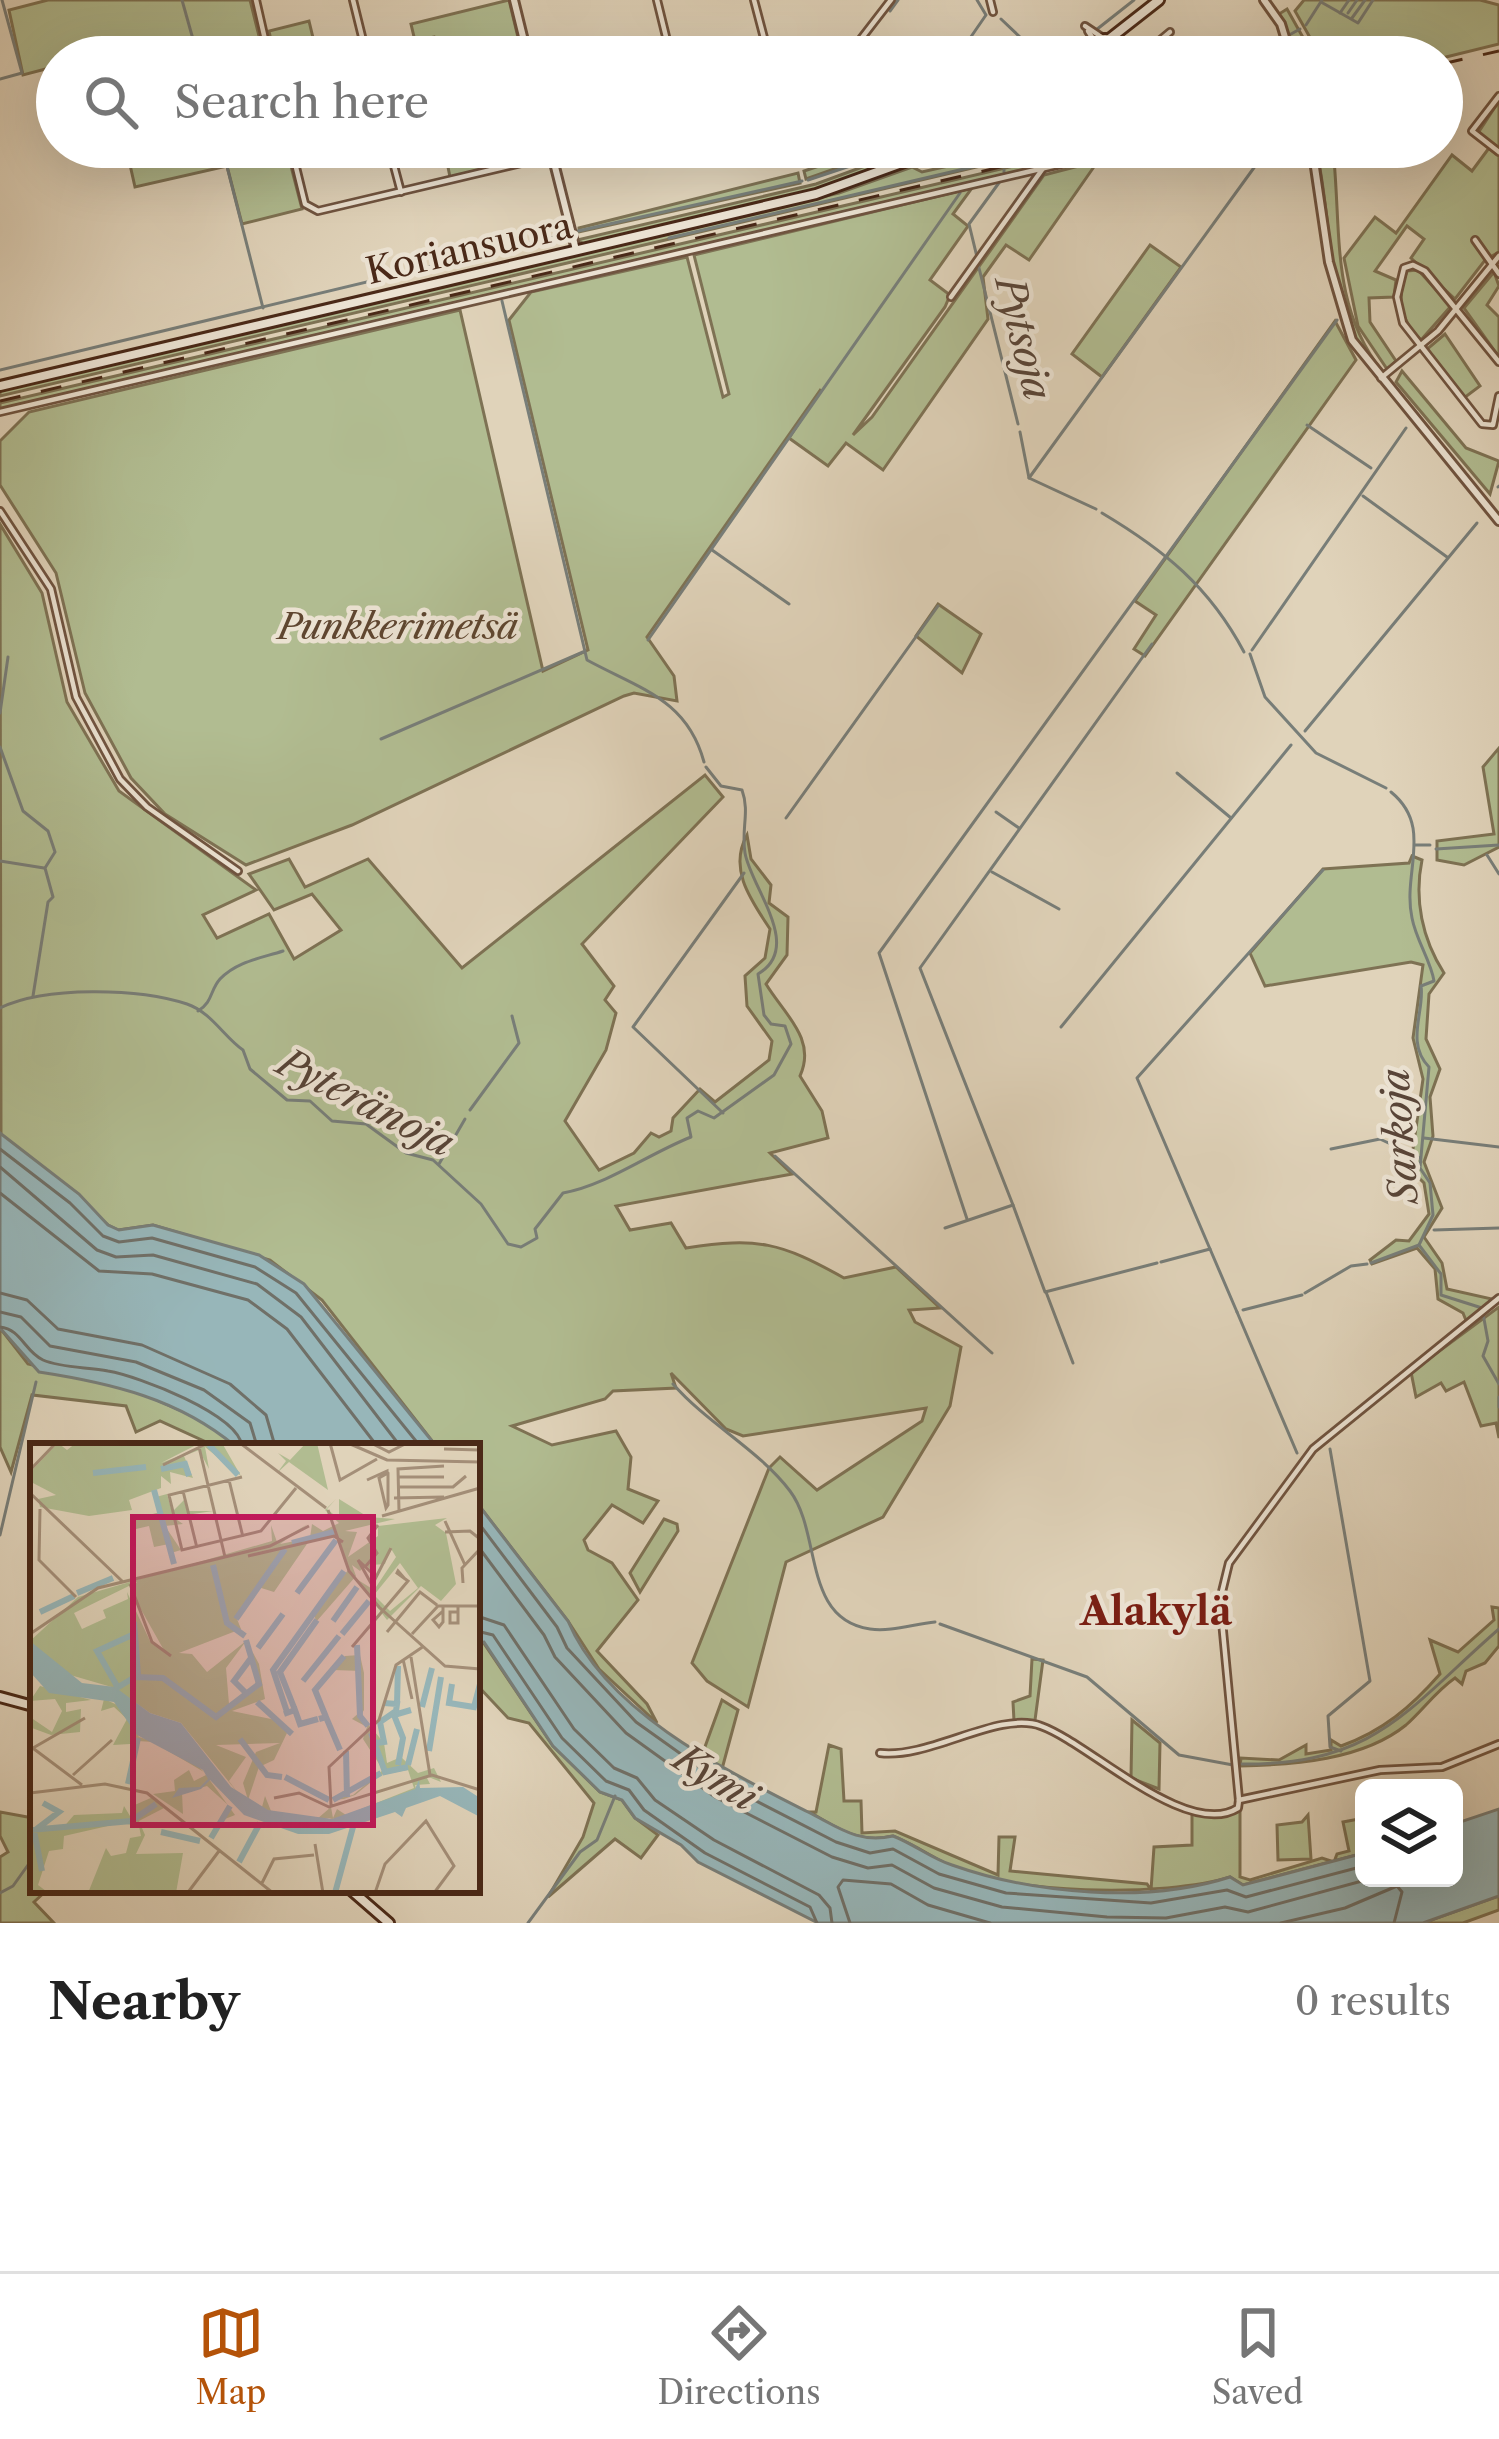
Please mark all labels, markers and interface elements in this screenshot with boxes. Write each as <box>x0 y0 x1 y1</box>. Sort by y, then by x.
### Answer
search box <box>36 36 1463 168</box>
icon: search <box>78 69 144 135</box>
text: Search here <box>174 74 429 130</box>
street label: Koriansuora <box>362 203 576 293</box>
water label: Pytsoja <box>985 268 1062 405</box>
park label: Punkkerimetsä <box>275 604 519 648</box>
water label: Pyteränoja <box>267 1036 462 1167</box>
water label: Sarkoja <box>1370 1067 1428 1207</box>
inset map <box>30 1443 480 1893</box>
district label: Alakylä <box>1079 1587 1233 1635</box>
water label: Kymi <box>663 1731 769 1822</box>
map controls <box>1355 1779 1463 1887</box>
button: layers <box>1355 1779 1463 1887</box>
text: Nearby <box>48 1970 240 2032</box>
text: 0 results <box>1295 1977 1451 2025</box>
tab: Map <box>196 2300 266 2413</box>
tab: Directions <box>658 2300 821 2413</box>
tab: Saved <box>1212 2300 1303 2413</box>

